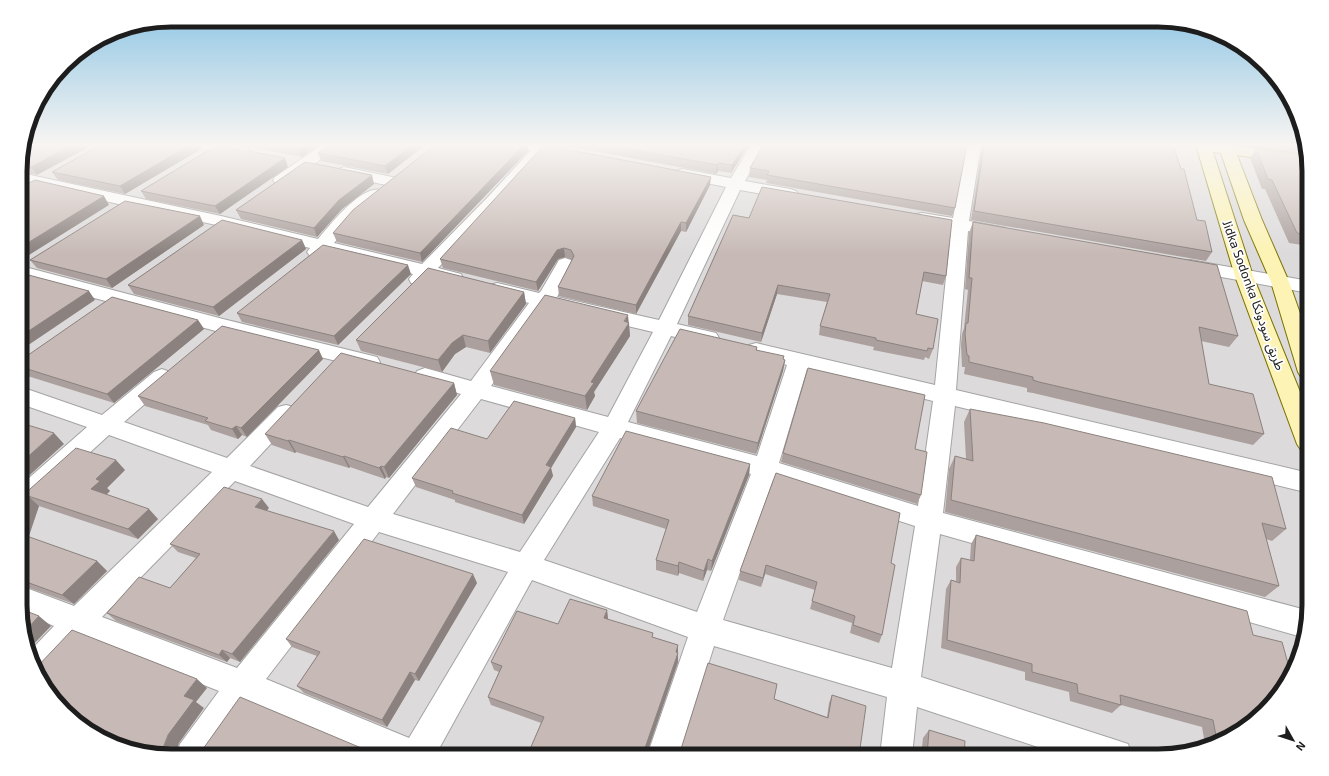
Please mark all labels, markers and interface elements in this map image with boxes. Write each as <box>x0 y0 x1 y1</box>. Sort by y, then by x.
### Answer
street label: Jidka Sodonka طريق سودونكا <box>1218 218 1289 373</box>
north arrow <box>1273 720 1313 760</box>
text: N <box>1294 739 1309 754</box>

